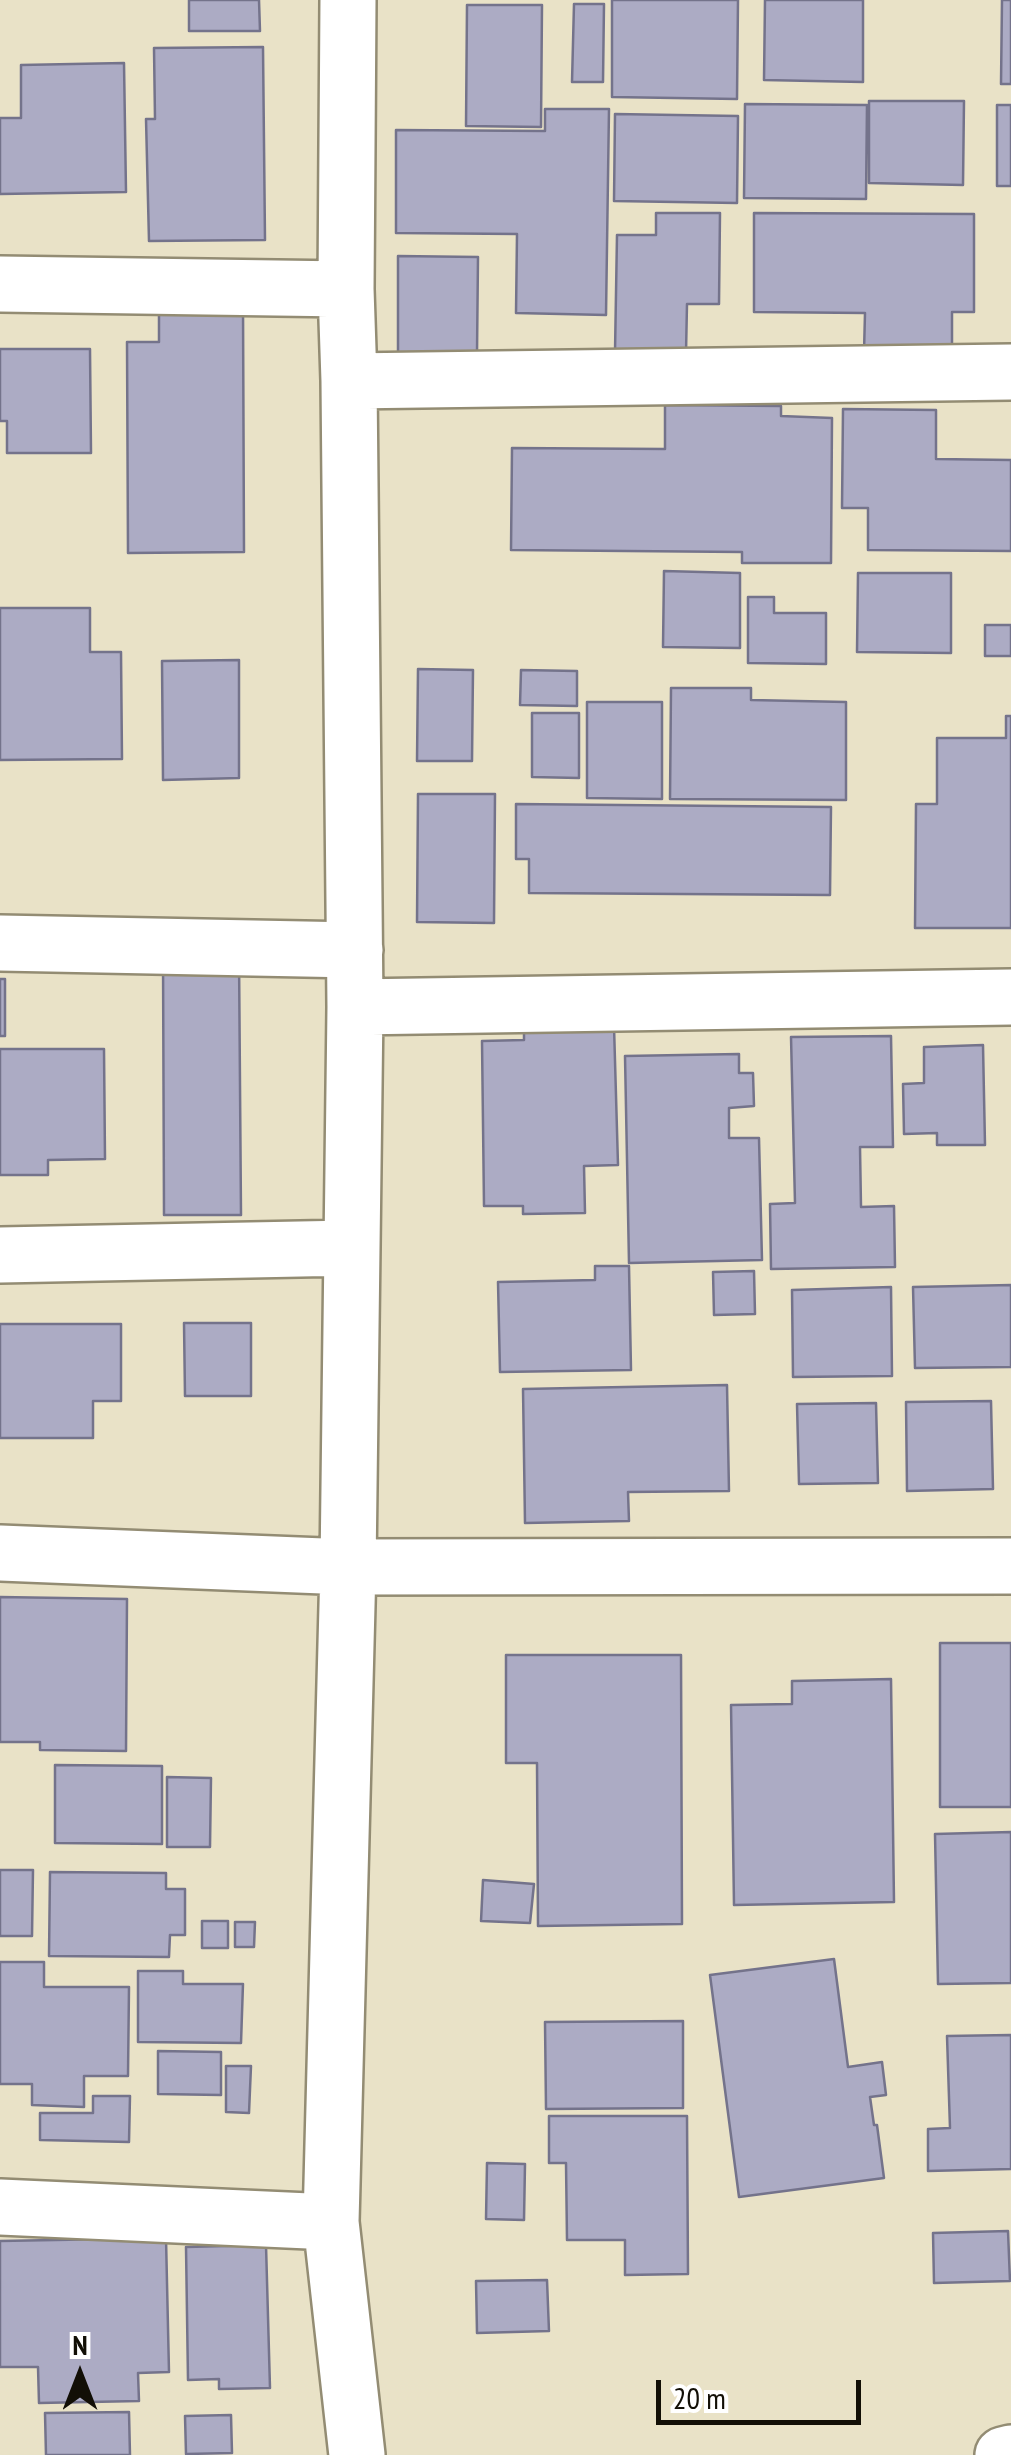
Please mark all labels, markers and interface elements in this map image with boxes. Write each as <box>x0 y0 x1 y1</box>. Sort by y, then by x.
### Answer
north arrow <box>30 2325 130 2425</box>
text: N <box>72 2326 88 2363</box>
scale bar <box>661 2360 866 2422</box>
text: 20 m <box>673 2378 726 2417</box>

